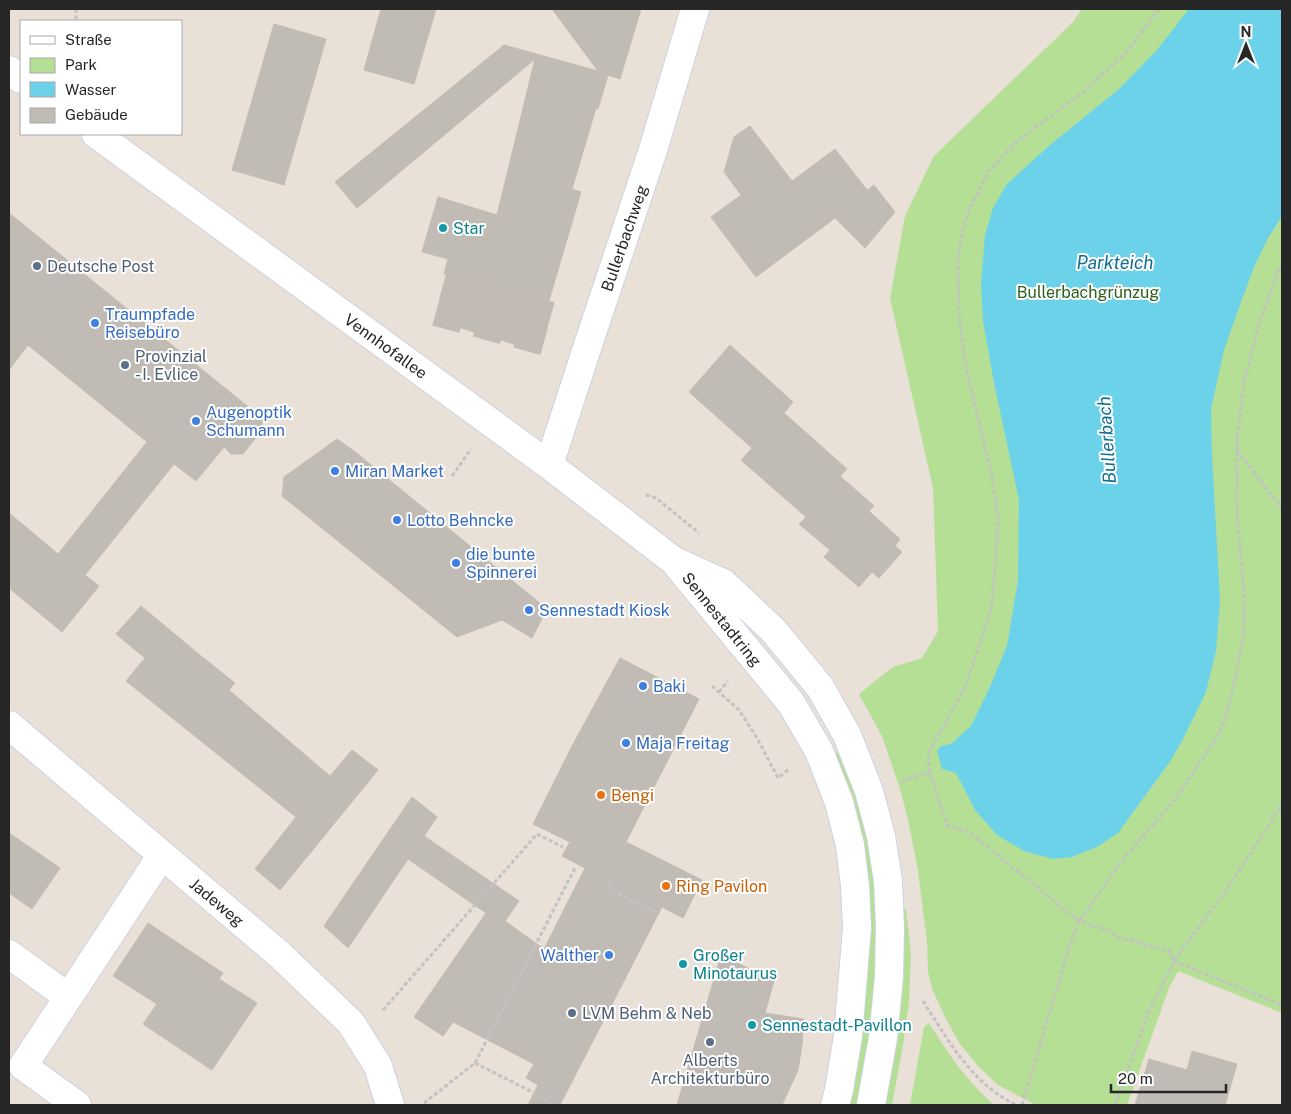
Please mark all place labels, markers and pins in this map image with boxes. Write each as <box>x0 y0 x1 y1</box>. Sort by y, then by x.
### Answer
place label: Star <box>453 219 485 238</box>
marker: Star <box>437 222 449 234</box>
place label: Deutsche Post <box>47 257 155 276</box>
marker: Deutsche Post <box>31 260 43 272</box>
place label: Traumpfade Reisebüro <box>105 305 195 342</box>
marker: Traumpfade Reisebüro <box>89 317 101 329</box>
place label: Provinzial - I. Evlice <box>135 347 207 384</box>
marker: Provinzial - I. Evlice <box>119 359 131 371</box>
place label: Augenoptik Schumann <box>206 403 292 440</box>
marker: Augenoptik Schumann <box>190 415 202 427</box>
place label: Miran Market <box>345 462 444 481</box>
marker: Miran Market <box>329 465 341 477</box>
place label: Lotto Behncke <box>407 511 513 530</box>
marker: Lotto Behncke <box>391 514 403 526</box>
place label: die bunte Spinnerei <box>466 545 537 582</box>
marker: die bunte Spinnerei <box>450 557 462 569</box>
place label: Sennestadt Kiosk <box>539 601 670 620</box>
marker: Sennestadt Kiosk <box>523 604 535 616</box>
place label: Baki <box>653 677 686 696</box>
marker: Baki <box>637 680 649 692</box>
place label: Maja Freitag <box>636 734 730 753</box>
marker: Maja Freitag <box>620 737 632 749</box>
place label: Bengi <box>611 786 654 805</box>
marker: Bengi <box>595 789 607 801</box>
place label: Ring Pavilon <box>676 877 767 896</box>
marker: Ring Pavilon <box>660 880 672 892</box>
place label: Walther <box>541 946 599 965</box>
place label: Großer Minotaurus <box>693 946 777 983</box>
marker: Walther <box>603 949 615 961</box>
marker: Großer Minotaurus <box>677 958 689 970</box>
place label: LVM Behm & Neb <box>582 1004 712 1023</box>
marker: LVM Behm & Neb <box>566 1007 578 1019</box>
place label: Sennestadt-Pavillon <box>762 1016 912 1035</box>
marker: Sennestadt-Pavillon <box>746 1019 758 1031</box>
marker: Alberts Architekturbüro <box>704 1036 716 1048</box>
place label: Alberts Architekturbüro <box>651 1051 769 1088</box>

